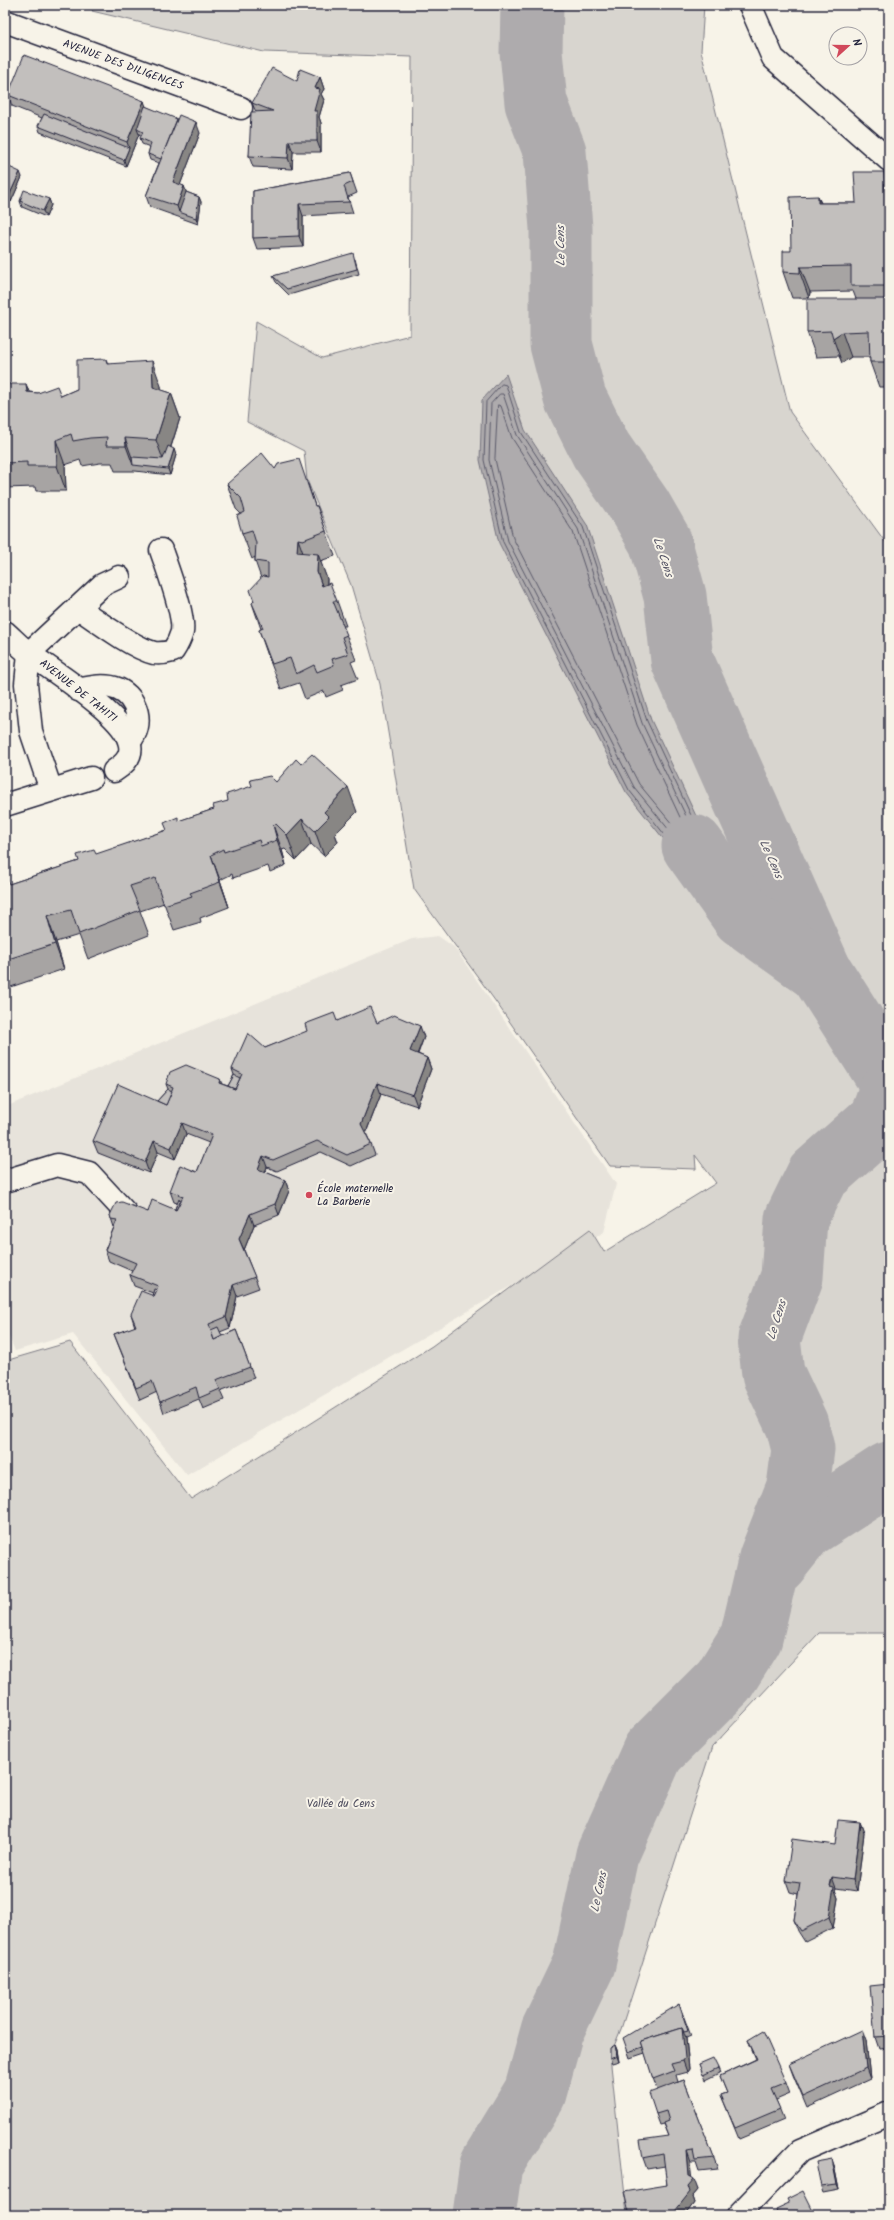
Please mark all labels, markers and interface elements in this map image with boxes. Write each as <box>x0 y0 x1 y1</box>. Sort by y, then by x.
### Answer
north arrow <box>828 26 868 66</box>
street label: AVENUE DES DILIGENCES <box>60 35 186 95</box>
text: N <box>847 36 866 49</box>
water label: Le Cens <box>551 224 571 267</box>
water label: Le Cens <box>648 535 679 581</box>
street label: AVENUE DE TAHITI <box>35 655 121 727</box>
water label: Le Cens <box>754 836 789 883</box>
place label: École maternelle La Barberie <box>317 1180 393 1211</box>
marker: École maternelle La Barberie <box>304 1190 314 1200</box>
water label: Le Cens <box>762 1296 793 1342</box>
park label: Vallée du Cens <box>307 1795 375 1813</box>
water label: Le Cens <box>585 1868 613 1914</box>

